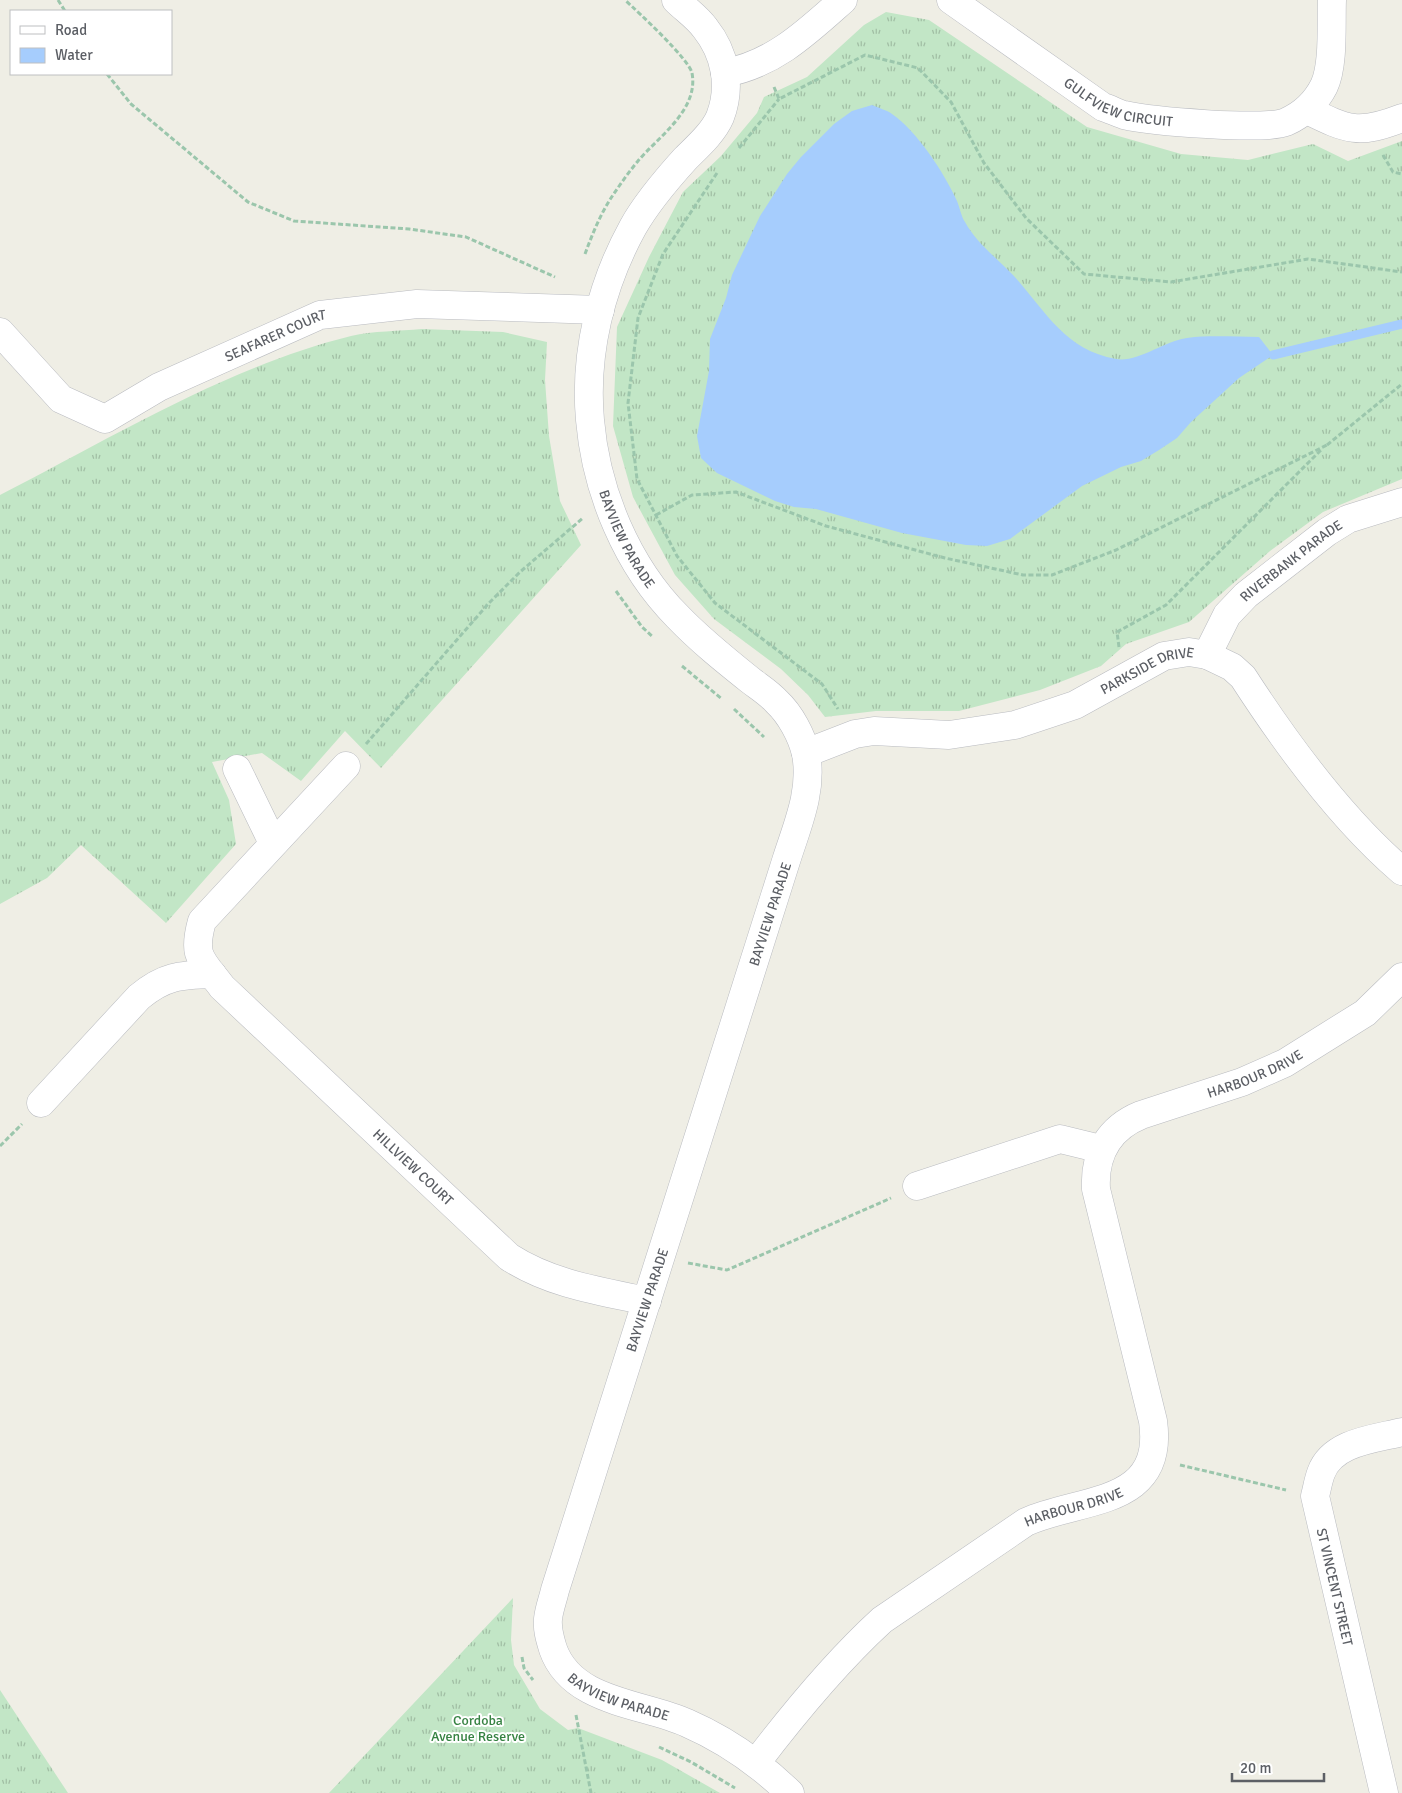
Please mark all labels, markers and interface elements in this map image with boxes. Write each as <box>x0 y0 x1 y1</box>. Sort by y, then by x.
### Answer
legend <box>10 10 172 75</box>
text: Road <box>55 21 87 39</box>
text: Water <box>55 46 93 64</box>
street label: GULFVIEW CIRCUIT <box>1060 74 1174 130</box>
street label: SEAFARER COURT <box>222 306 327 366</box>
street label: BAYVIEW PARADE <box>595 488 658 592</box>
street label: RIVERBANK PARADE <box>1236 517 1346 605</box>
street label: PARKSIDE DRIVE <box>1097 644 1196 698</box>
street label: BAYVIEW PARADE <box>746 860 795 968</box>
street label: HARBOUR DRIVE <box>1205 1046 1306 1102</box>
street label: HILLVIEW COURT <box>369 1126 457 1209</box>
street label: BAYVIEW PARADE <box>623 1246 672 1354</box>
street label: HARBOUR DRIVE <box>1022 1484 1126 1531</box>
street label: ST VINCENT STREET <box>1313 1527 1356 1648</box>
street label: BAYVIEW PARADE <box>564 1669 671 1725</box>
park label: Cordoba Avenue Reserve <box>431 1712 525 1745</box>
scale bar <box>1232 1750 1324 1782</box>
text: 20 m <box>1240 1759 1271 1777</box>

